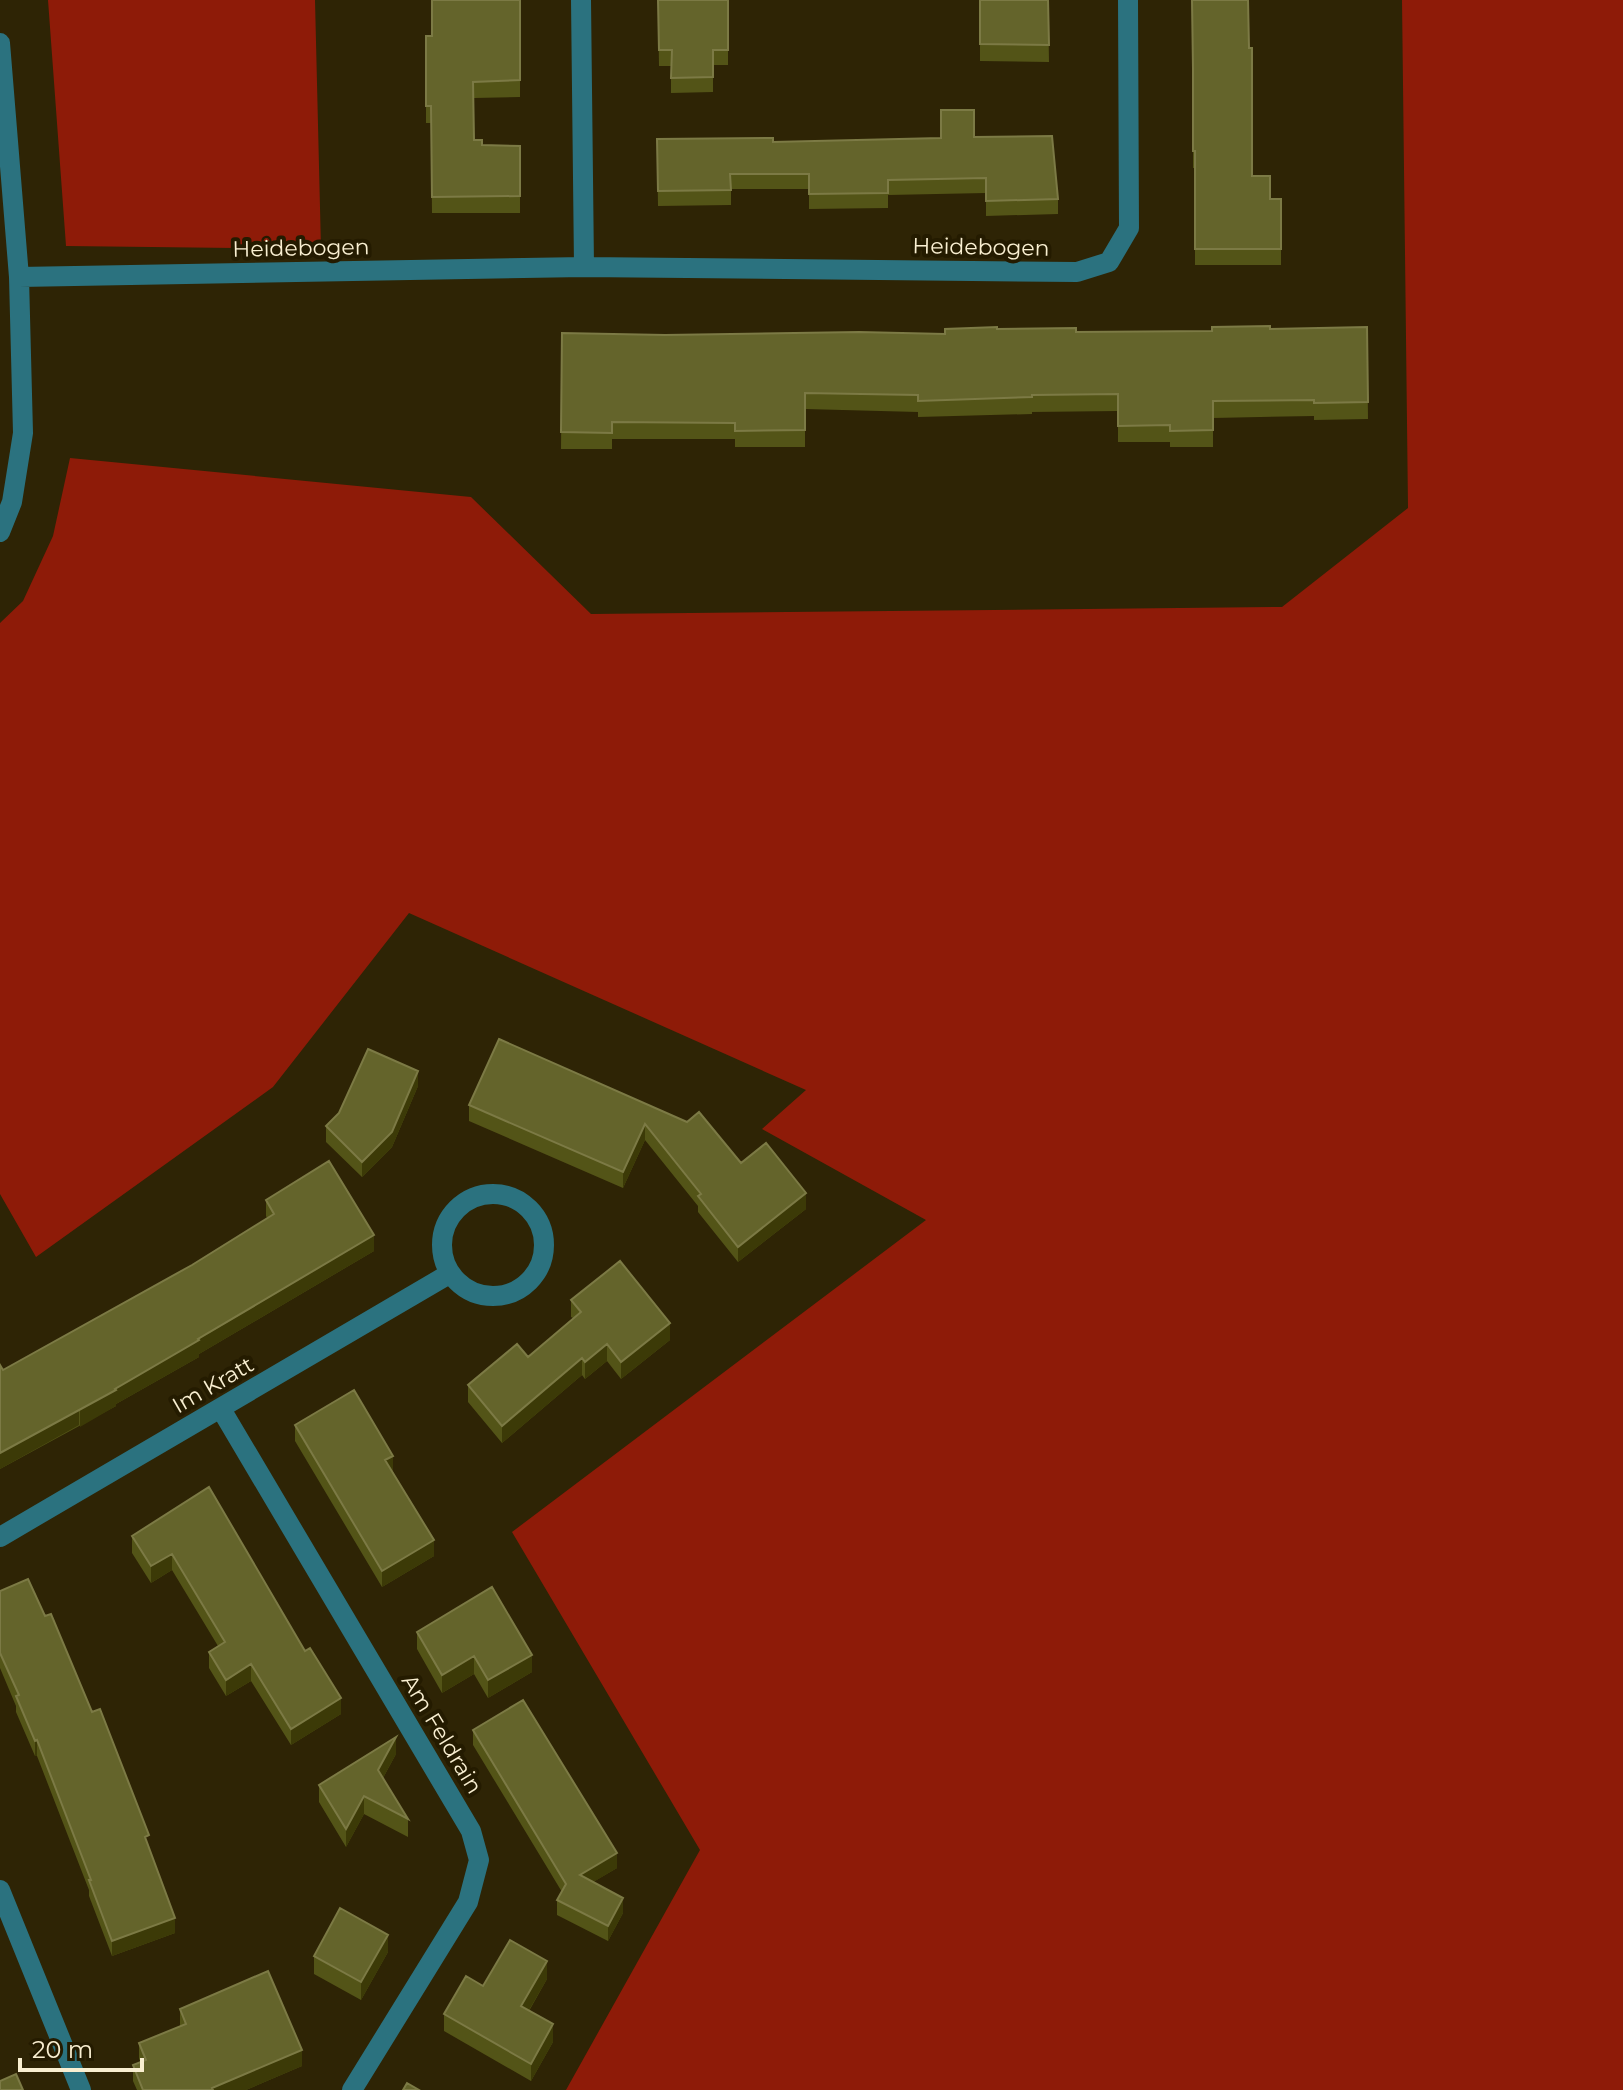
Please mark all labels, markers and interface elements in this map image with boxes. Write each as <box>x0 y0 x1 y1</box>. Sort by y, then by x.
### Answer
street label: Heidebogen <box>912 232 1050 262</box>
street label: Heidebogen <box>232 233 370 263</box>
street label: Im Kratt <box>167 1351 259 1419</box>
street label: Am Feldrain <box>396 1670 488 1798</box>
scale bar <box>20 2022 142 2072</box>
text: 20 m <box>32 2035 93 2064</box>

